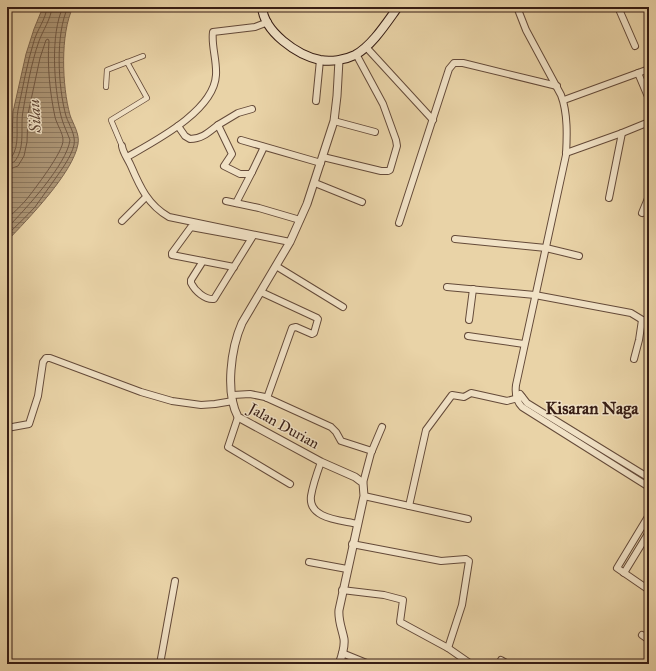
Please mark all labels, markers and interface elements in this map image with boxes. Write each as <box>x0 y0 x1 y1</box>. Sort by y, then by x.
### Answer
water label: Silau <box>24 99 45 134</box>
street label: Jalan Durian <box>243 398 322 454</box>
district label: Kisaran Naga <box>546 398 639 419</box>

